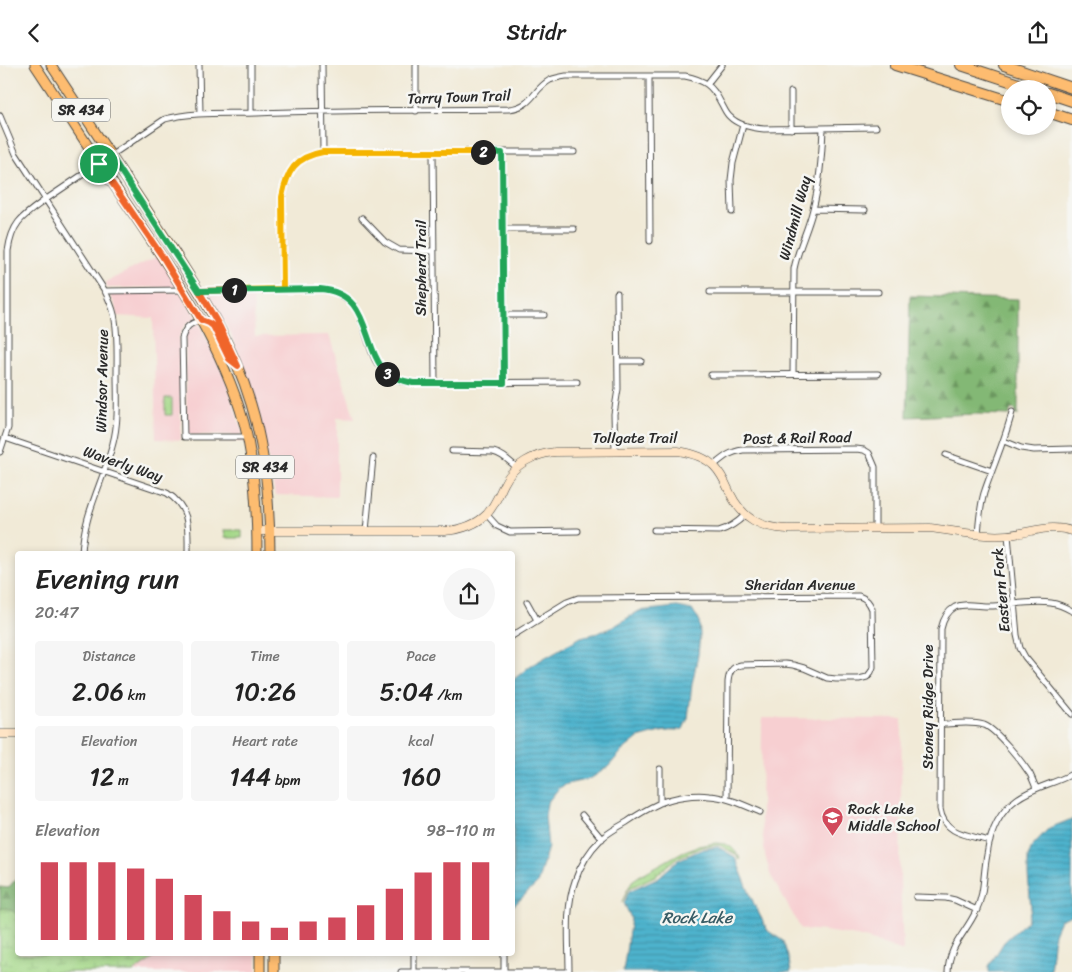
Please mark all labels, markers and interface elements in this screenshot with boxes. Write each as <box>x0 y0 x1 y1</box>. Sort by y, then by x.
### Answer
text: Stridr <box>506 13 566 52</box>
icon: back <box>20 19 48 47</box>
icon: share <box>1024 19 1052 47</box>
map controls <box>1001 80 1056 135</box>
button: locate <box>1001 80 1056 135</box>
street label: Tarry Town Trail <box>407 82 512 112</box>
road number: SR 434 <box>52 99 110 121</box>
pin: 2 <box>470 139 496 165</box>
text: 2 <box>479 140 488 165</box>
pin <box>78 143 120 185</box>
icon: arrive <box>85 150 113 178</box>
street label: Windmill Way <box>771 173 819 263</box>
street label: Shepherd Trail <box>408 219 434 316</box>
pin: 1 <box>222 277 246 303</box>
text: 1 <box>231 278 238 303</box>
street label: Windsor Avenue <box>88 329 116 433</box>
pin: 3 <box>374 361 400 387</box>
text: 3 <box>384 362 391 387</box>
street label: Post & Rail Road <box>743 424 853 452</box>
street label: Tollgate Trail <box>592 425 678 451</box>
street label: Waverly Way <box>80 438 167 490</box>
road number: SR 434 <box>236 456 294 479</box>
street label: Eastern Fork <box>984 547 1018 633</box>
text: Evening run <box>35 554 179 603</box>
button: share <box>443 568 495 620</box>
street label: Sheridan Avenue <box>745 572 855 598</box>
text: 20:47 <box>35 598 78 627</box>
text: Distance <box>82 644 136 669</box>
text: Time <box>250 644 280 669</box>
text: Pace <box>406 644 436 669</box>
street label: Stoney Ridge Drive <box>915 645 941 769</box>
text: 2.06 <box>72 669 124 714</box>
text: 10:26 <box>234 669 296 714</box>
text: 5:04 <box>379 669 434 714</box>
text: km <box>124 683 146 708</box>
text: /km <box>434 683 463 708</box>
text: Elevation <box>81 729 137 754</box>
text: Heart rate <box>232 729 298 754</box>
text: kcal <box>408 729 434 754</box>
text: 12 <box>89 754 114 799</box>
text: 144 <box>229 754 271 799</box>
text: 160 <box>401 754 441 799</box>
text: m <box>114 768 129 793</box>
text: bpm <box>271 768 301 793</box>
place label: Rock Lake Middle School <box>848 796 941 839</box>
school or university icon: Rock Lake Middle School <box>820 806 844 837</box>
text: Elevation <box>35 816 100 845</box>
text: 98–110 m <box>426 816 495 845</box>
water label: Rock Lake <box>662 903 734 932</box>

